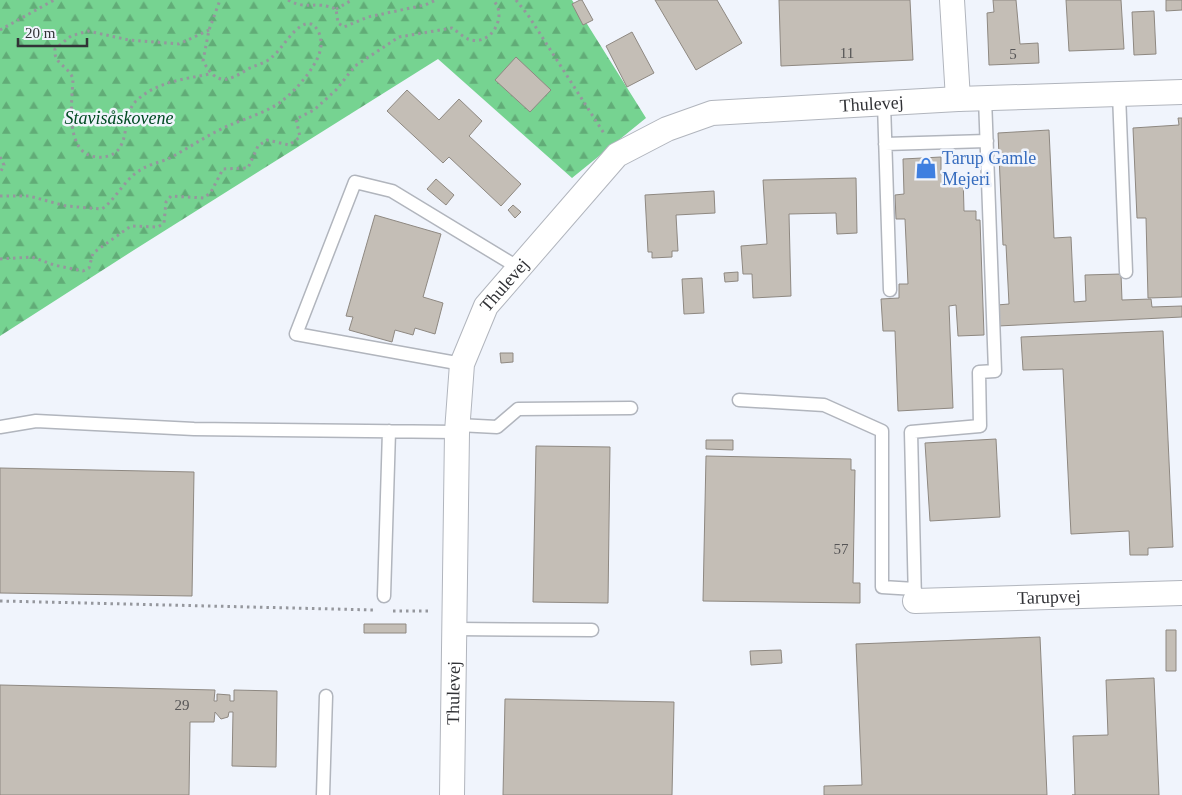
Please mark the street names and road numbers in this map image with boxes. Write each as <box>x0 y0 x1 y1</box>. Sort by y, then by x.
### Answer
street label: Thulevej <box>839 92 904 116</box>
street label: Thulevej <box>476 254 533 316</box>
street label: Tarupvej <box>1017 586 1081 608</box>
street label: Thulevej <box>443 661 464 725</box>

